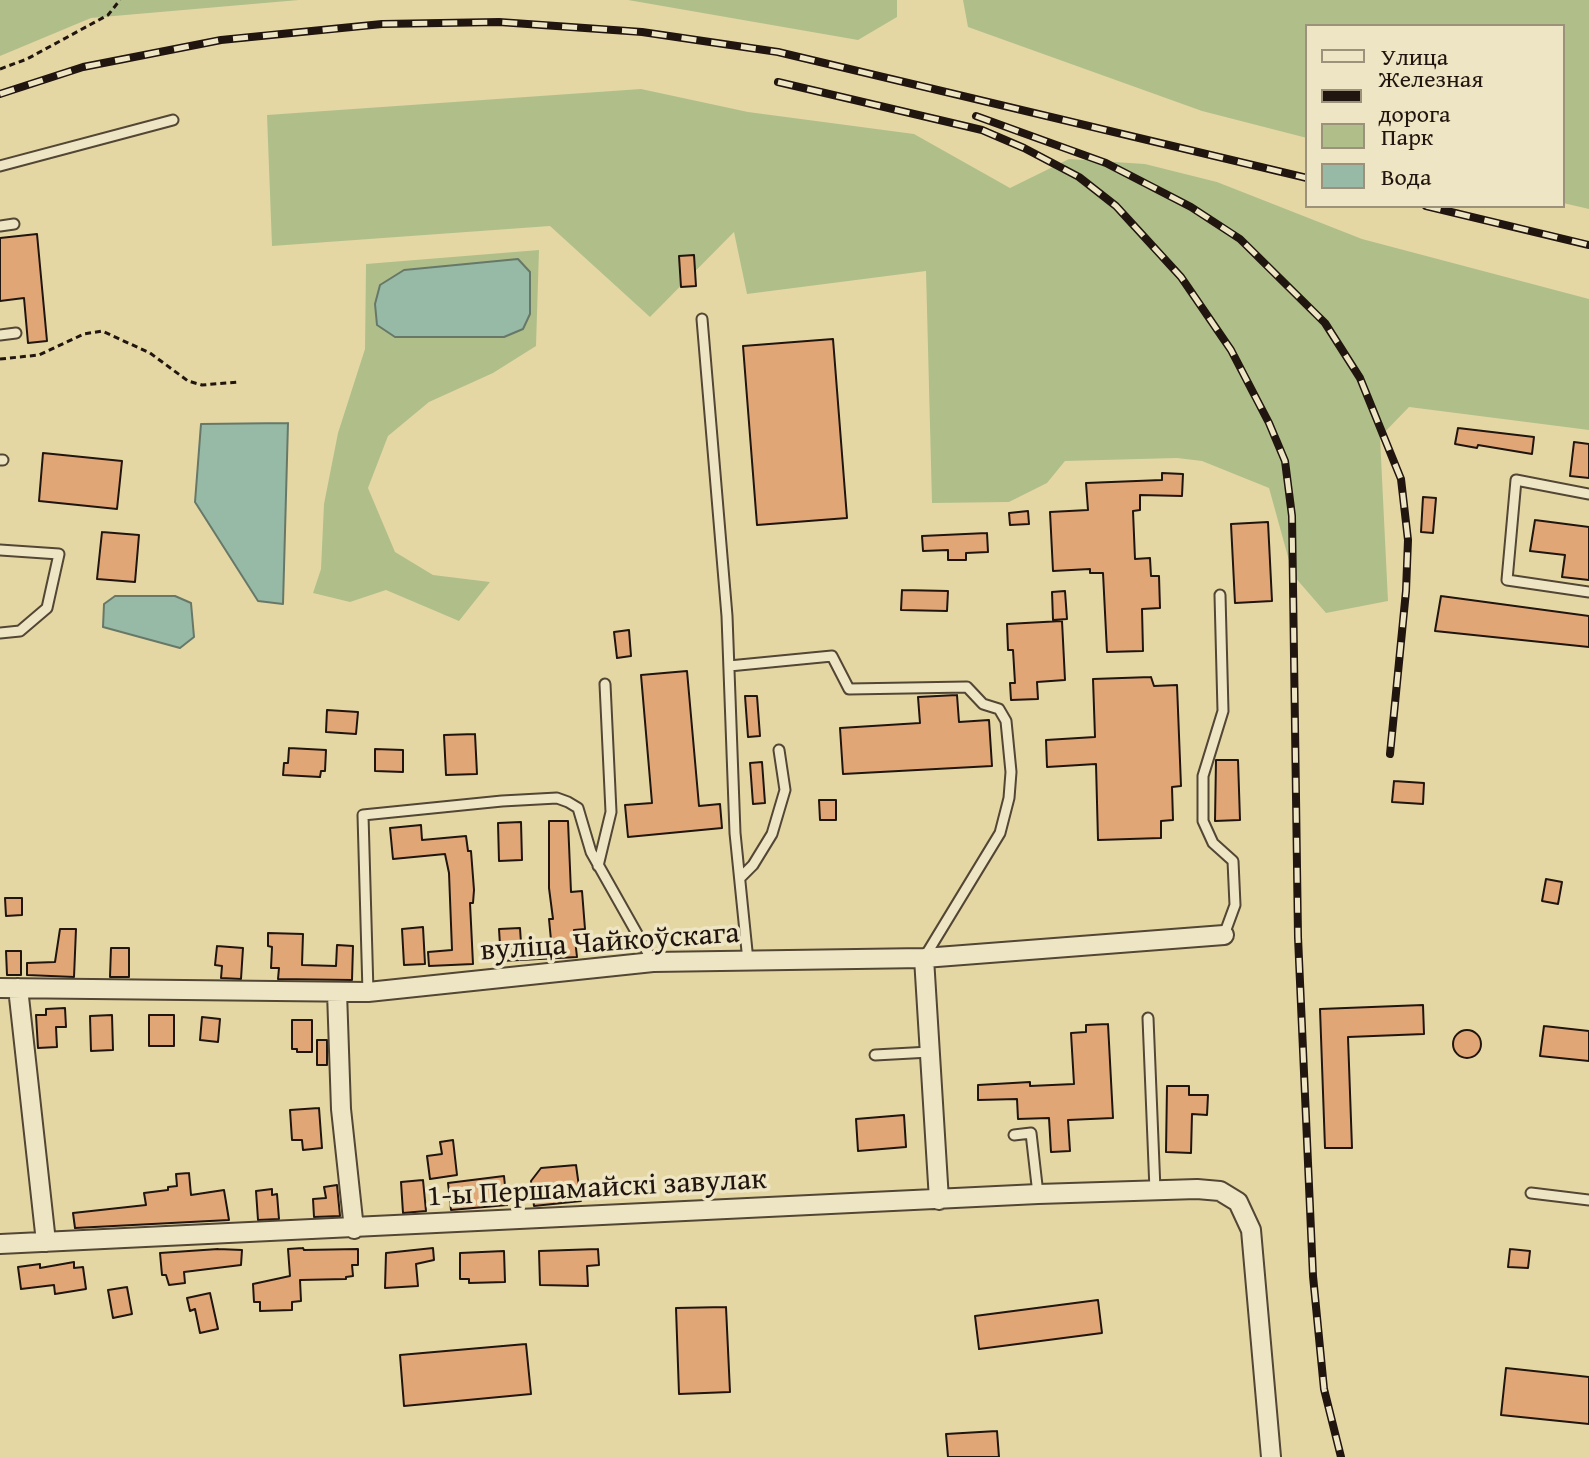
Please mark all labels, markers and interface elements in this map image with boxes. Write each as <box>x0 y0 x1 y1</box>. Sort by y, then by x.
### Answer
legend <box>1305 24 1565 208</box>
text: Улица <box>1381 39 1448 74</box>
text: Железная дорога <box>1378 61 1483 131</box>
text: Парк <box>1381 119 1433 154</box>
text: Вода <box>1381 159 1431 194</box>
street label: вуліца Чайкоўскага <box>479 916 741 970</box>
street label: 1-ы Першамайскі завулак <box>426 1162 768 1216</box>

